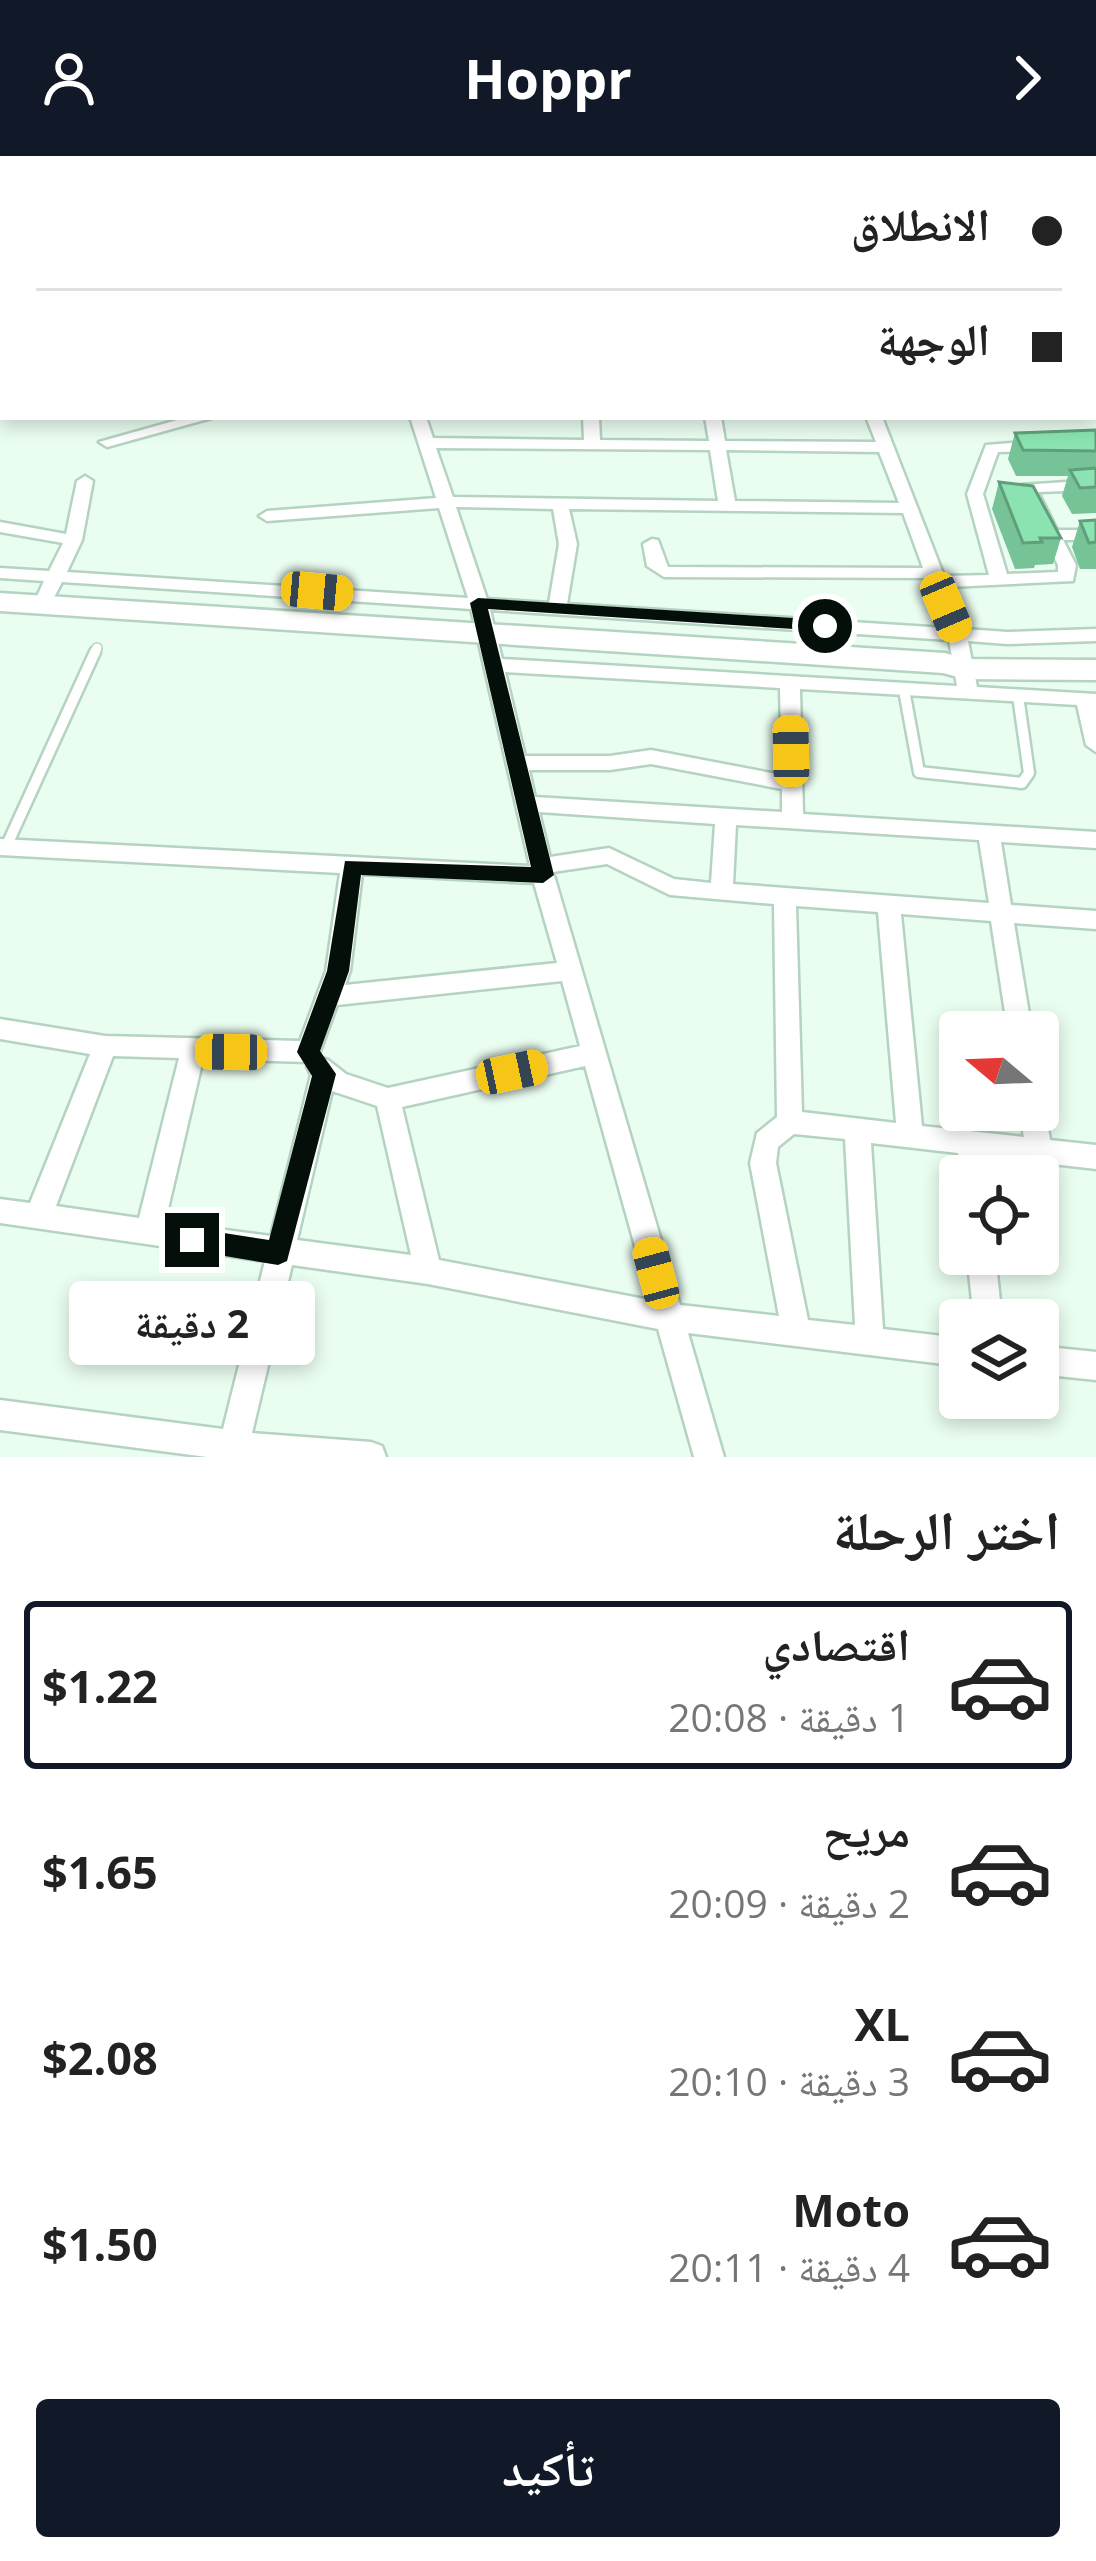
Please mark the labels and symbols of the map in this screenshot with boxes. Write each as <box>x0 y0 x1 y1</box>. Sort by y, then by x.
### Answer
car <box>915 567 977 647</box>
car <box>280 570 354 612</box>
route start <box>798 599 852 653</box>
car <box>772 715 810 787</box>
north arrow <box>939 1011 1059 1131</box>
car <box>195 1033 267 1071</box>
car <box>473 1047 551 1097</box>
route end <box>165 1213 219 1267</box>
car <box>629 1234 683 1312</box>
callout: 2 دقيقة <box>69 1282 315 1366</box>

